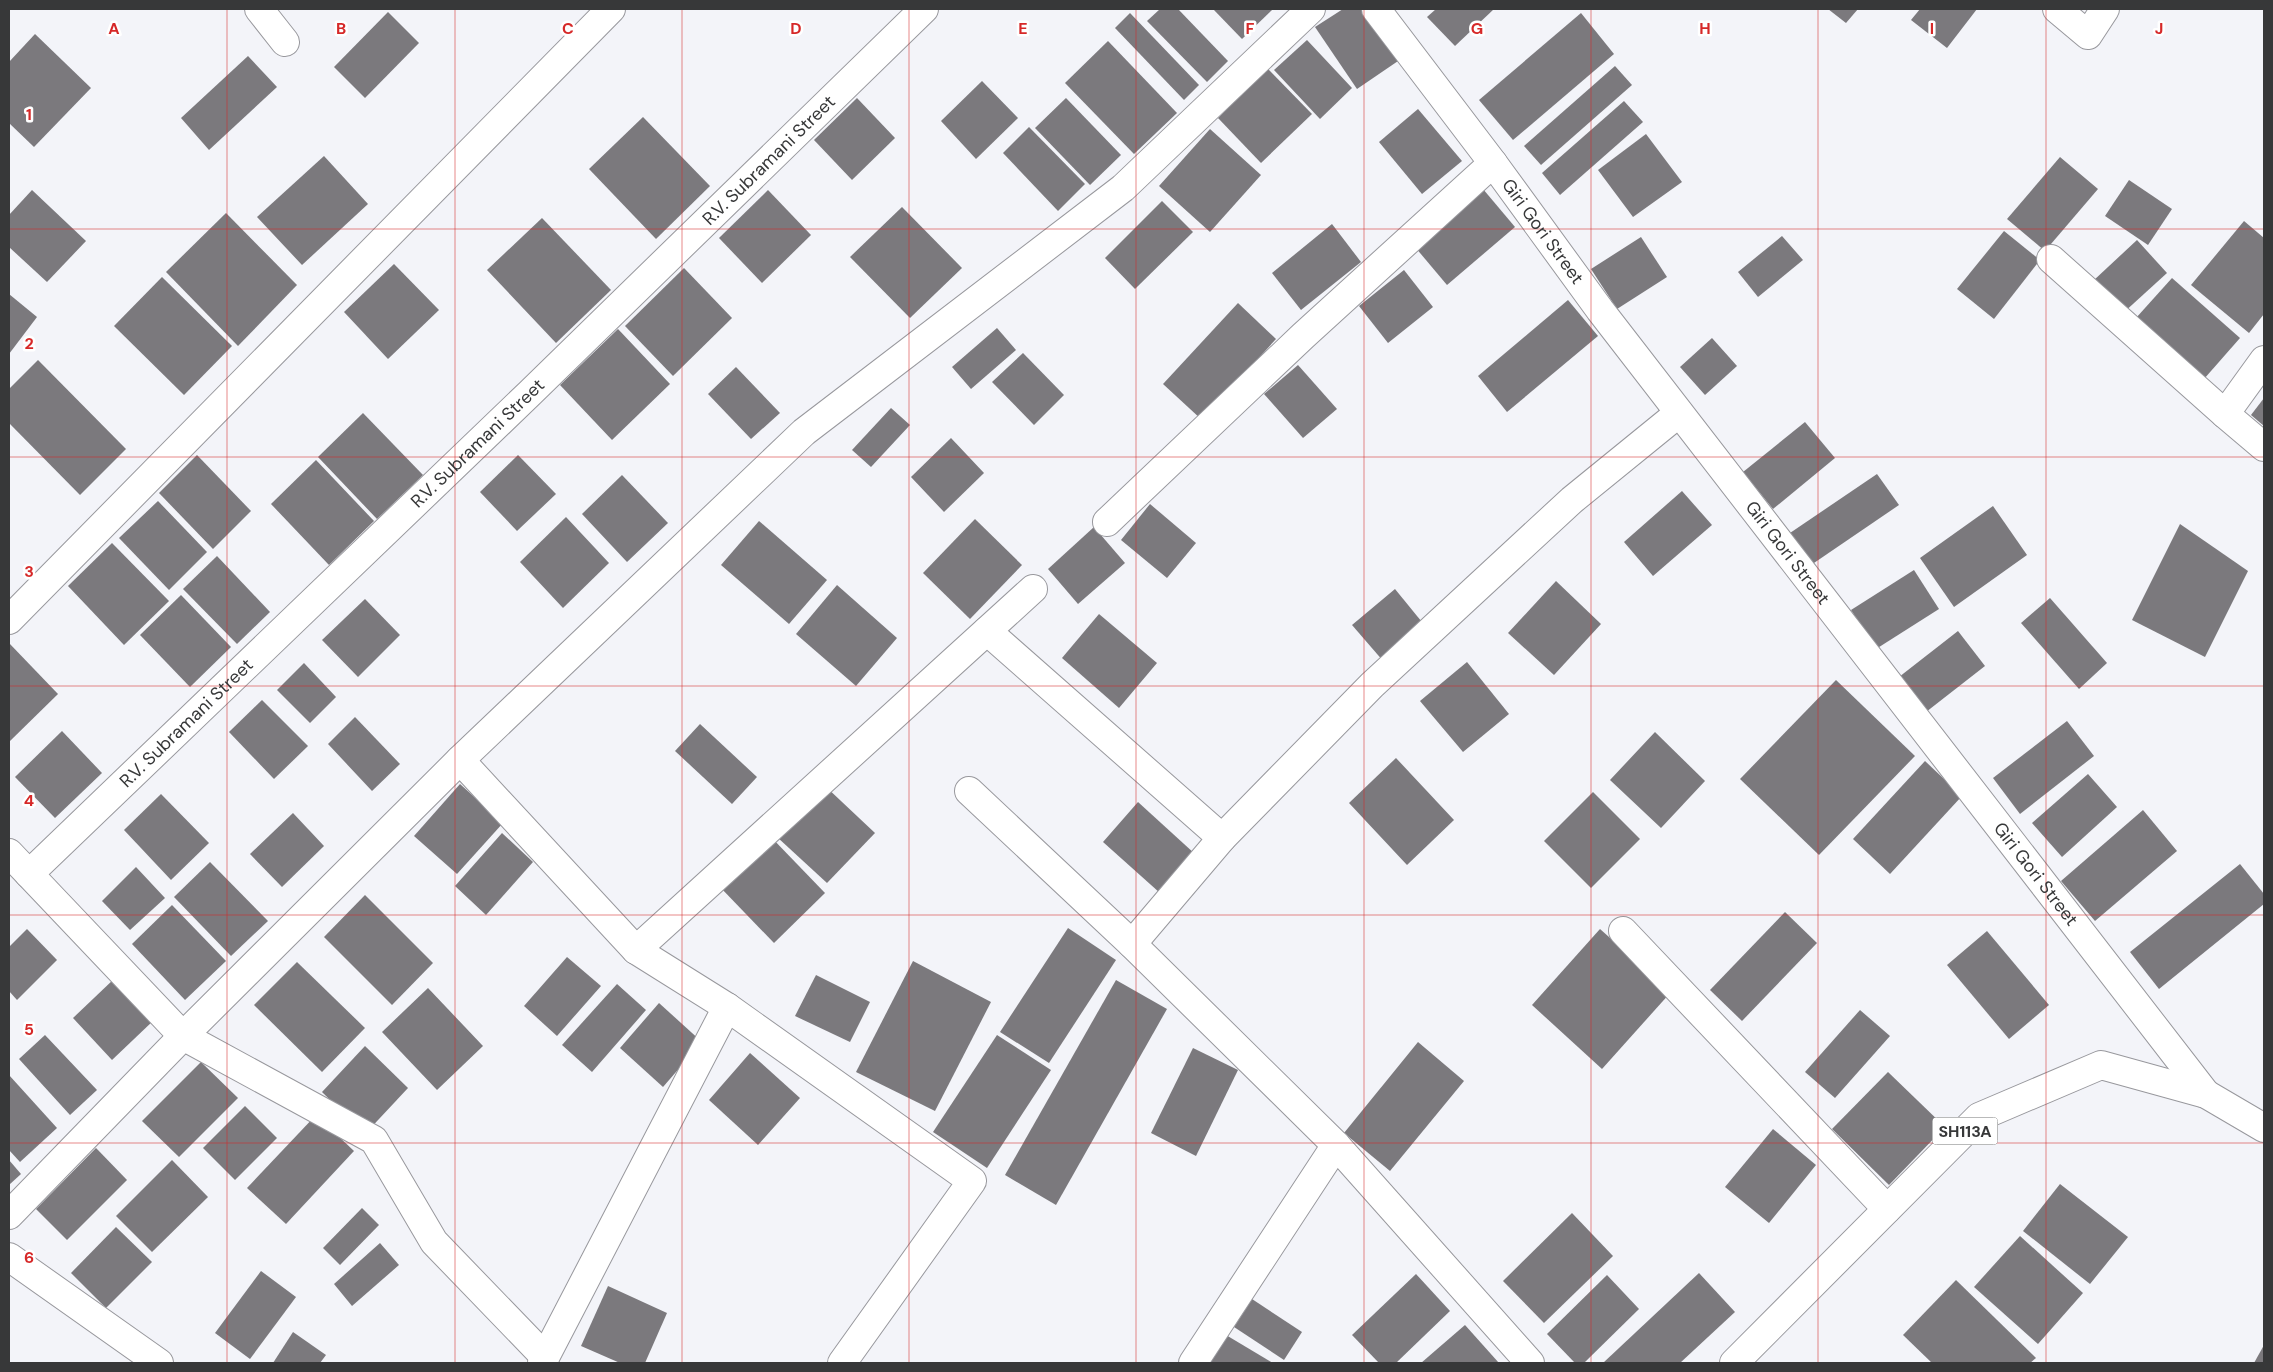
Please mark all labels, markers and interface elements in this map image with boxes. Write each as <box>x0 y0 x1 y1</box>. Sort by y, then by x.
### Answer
text: A <box>108 18 120 39</box>
text: B <box>336 18 346 39</box>
text: C <box>562 18 574 39</box>
text: D <box>790 18 802 39</box>
text: E <box>1018 18 1028 39</box>
text: F <box>1246 18 1255 39</box>
text: G <box>1471 18 1483 39</box>
text: H <box>1699 18 1711 39</box>
text: I <box>1930 18 1934 39</box>
text: J <box>2155 18 2163 39</box>
street label: R.V. Subramani Street <box>697 90 840 231</box>
text: 1 <box>26 104 32 125</box>
street label: Giri Gori Street <box>1496 174 1589 289</box>
text: 2 <box>24 333 34 354</box>
street label: R.V. Subramani Street <box>406 373 550 513</box>
street label: Giri Gori Street <box>1740 496 1835 610</box>
text: 3 <box>24 561 34 582</box>
street label: R.V. Subramani Street <box>114 653 258 793</box>
text: 4 <box>24 790 34 811</box>
street label: Giri Gori Street <box>1988 817 2084 931</box>
text: 5 <box>24 1019 34 1040</box>
road number: SH113A <box>1932 1118 1998 1144</box>
text: 6 <box>24 1247 34 1268</box>

